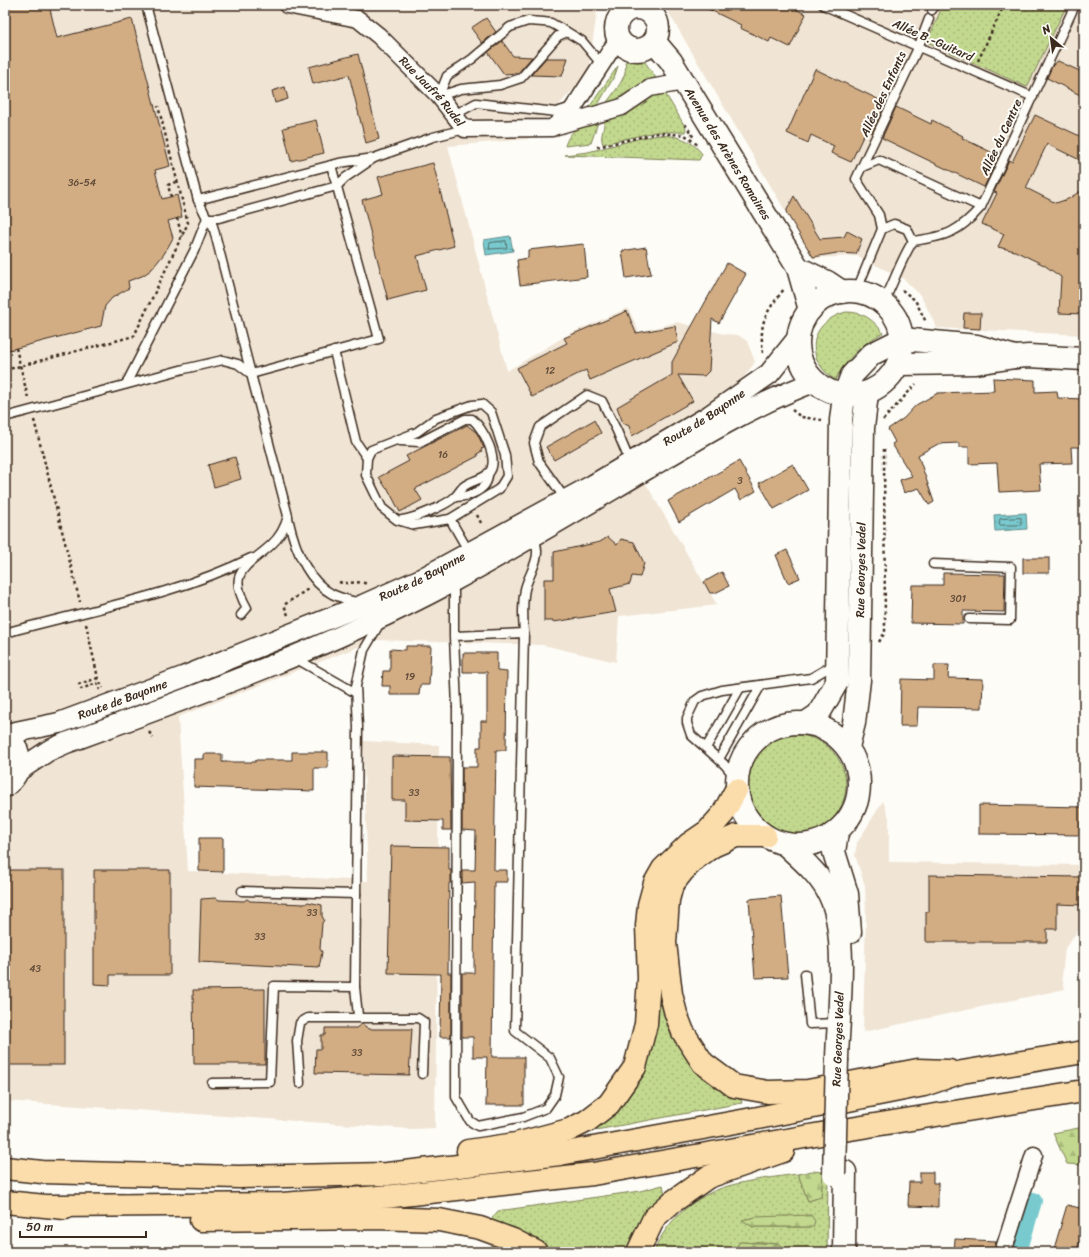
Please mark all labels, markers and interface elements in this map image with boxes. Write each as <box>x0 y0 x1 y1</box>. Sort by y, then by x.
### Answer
street label: Allée B.-Guitard <box>888 12 978 68</box>
north arrow <box>1031 18 1071 58</box>
text: N <box>1038 19 1055 40</box>
street label: Allée des Enfants <box>853 47 913 141</box>
street label: Rue Jaufré Rudel <box>394 51 471 132</box>
street label: Avenue des Arènes Romaines <box>678 82 778 225</box>
street label: Allée du Centre <box>973 95 1028 180</box>
house number: 36-54 <box>68 174 96 192</box>
house number: 12 <box>545 362 555 380</box>
street label: Route de Bayonne <box>659 383 750 452</box>
house number: 16 <box>438 446 448 464</box>
house number: 3 <box>737 472 743 490</box>
street label: Rue Georges Vedel <box>849 522 873 618</box>
street label: Route de Bayonne <box>375 546 470 607</box>
house number: 301 <box>950 590 966 608</box>
house number: 19 <box>405 668 415 686</box>
street label: Route de Bayonne <box>75 673 171 726</box>
house number: 33 <box>409 784 420 802</box>
house number: 33 <box>307 904 318 922</box>
house number: 33 <box>255 928 266 946</box>
house number: 43 <box>29 960 41 978</box>
street label: Rue Georges Vedel <box>825 990 851 1087</box>
house number: 33 <box>352 1044 363 1062</box>
scale bar <box>20 1213 146 1239</box>
text: 50 m <box>26 1216 53 1238</box>

